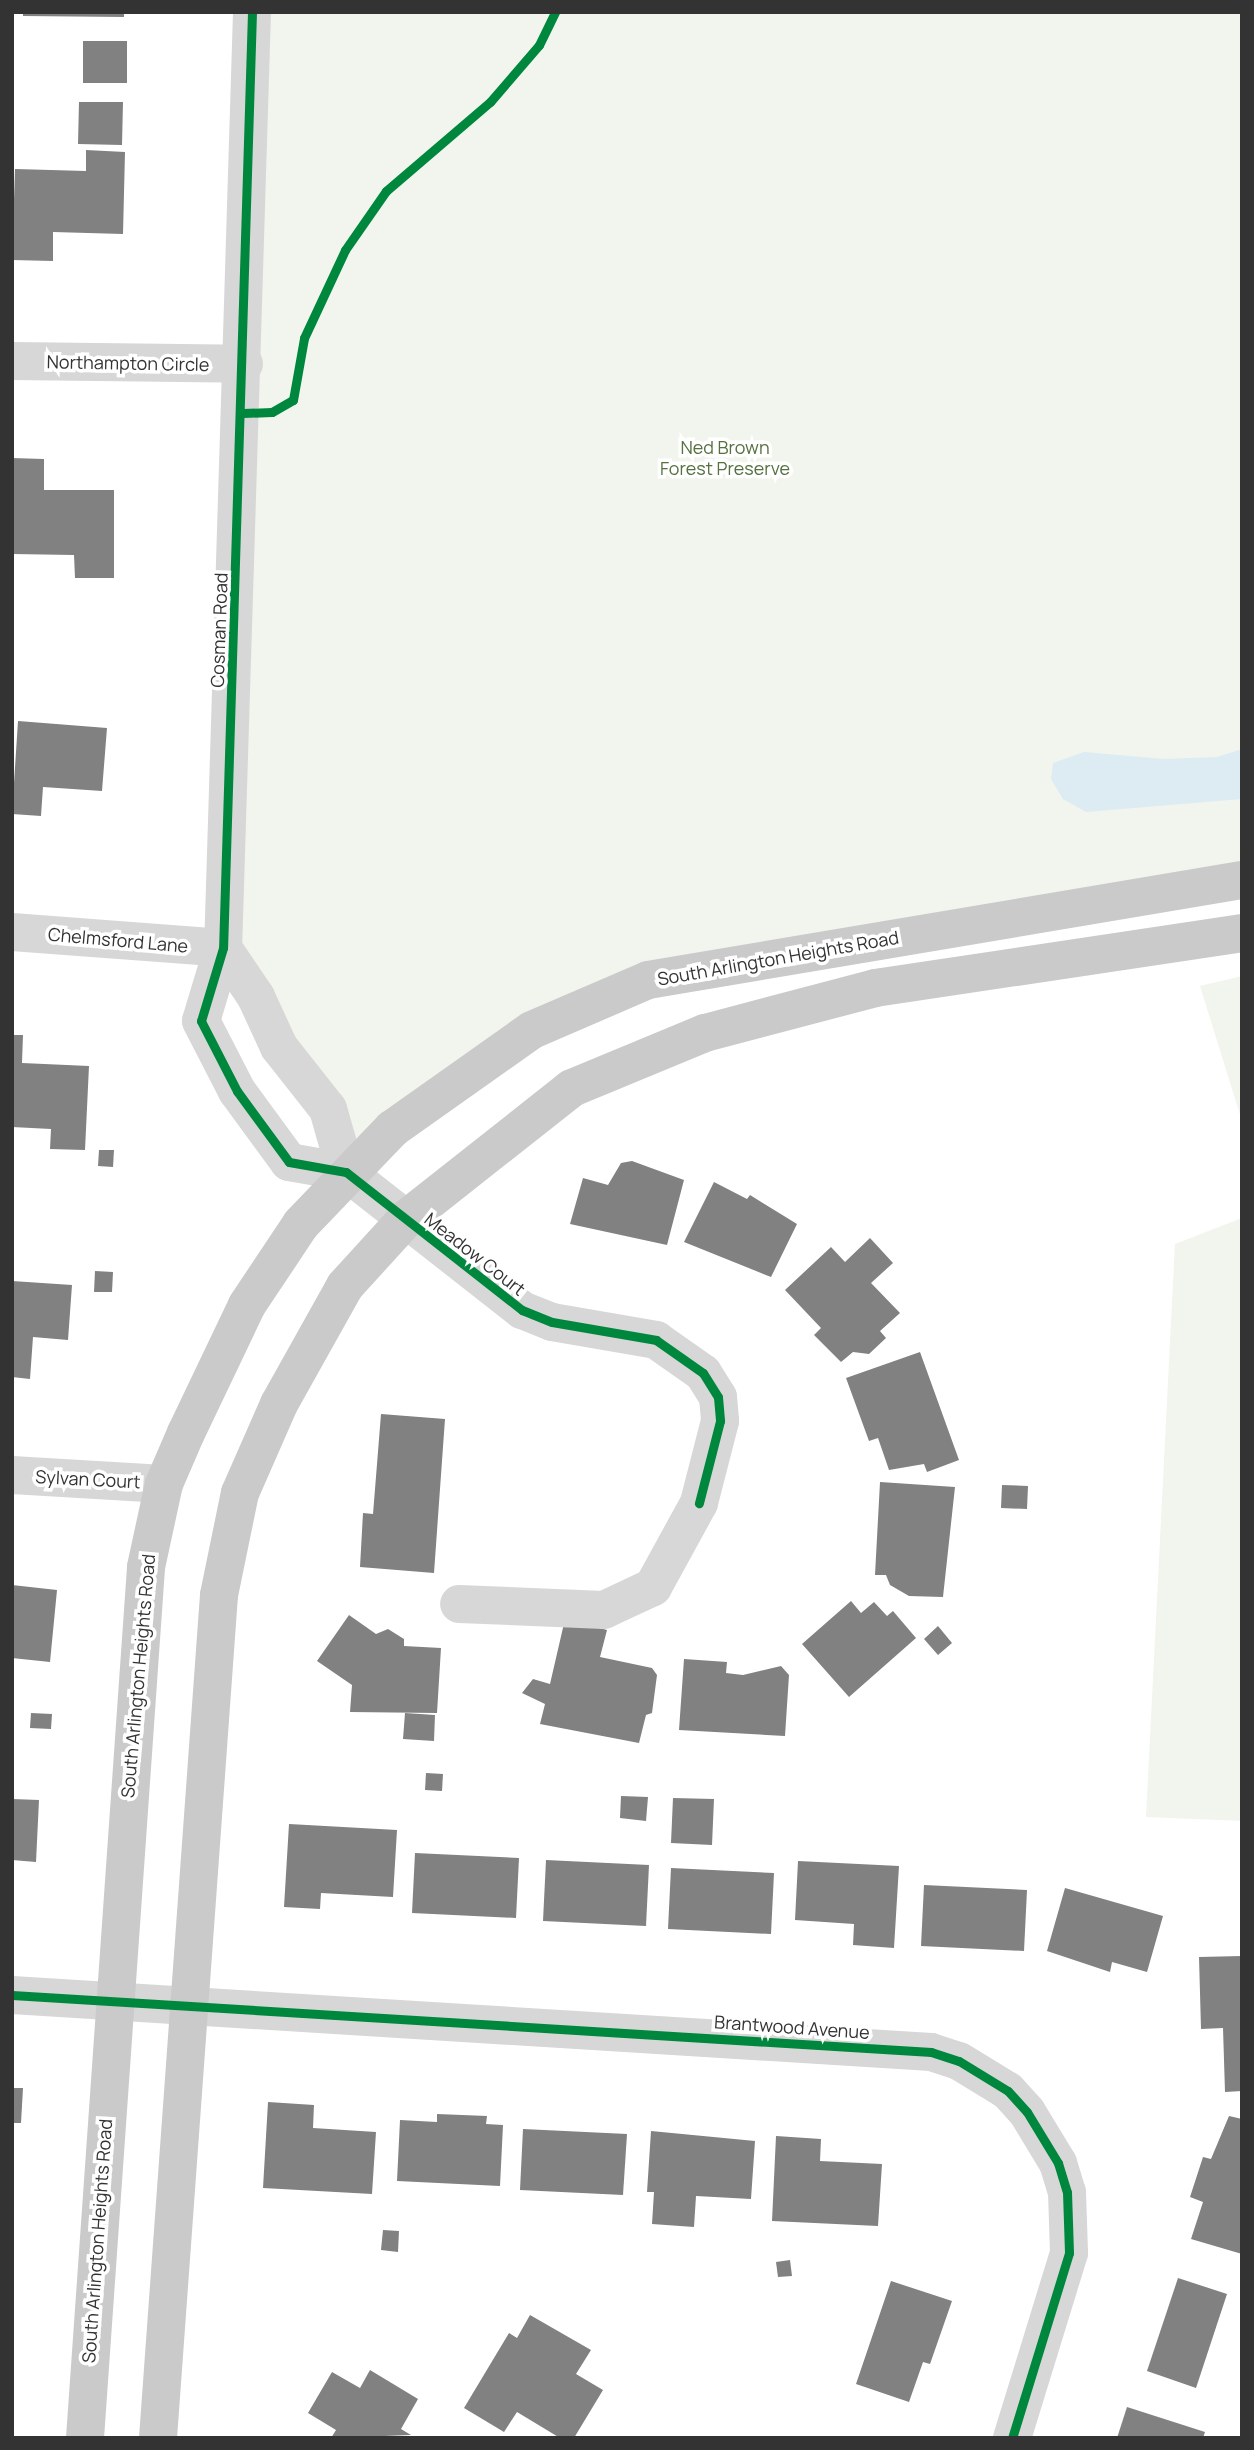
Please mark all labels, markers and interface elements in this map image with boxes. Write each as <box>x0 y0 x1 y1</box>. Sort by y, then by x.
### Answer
street label: Northampton Circle <box>46 351 210 375</box>
park label: Ned Brown Forest Preserve <box>660 437 790 480</box>
street label: Cosman Road <box>206 572 232 688</box>
street label: Chelmsford Lane <box>47 923 189 957</box>
street label: South Arlington Heights Road <box>656 926 900 990</box>
street label: Meadow Court <box>420 1208 530 1300</box>
street label: Sylvan Court <box>35 1465 141 1493</box>
street label: South Arlington Heights Road <box>117 1553 159 1799</box>
street label: Brantwood Avenue <box>714 2011 870 2043</box>
street label: South Arlington Heights Road <box>78 2118 116 2364</box>

